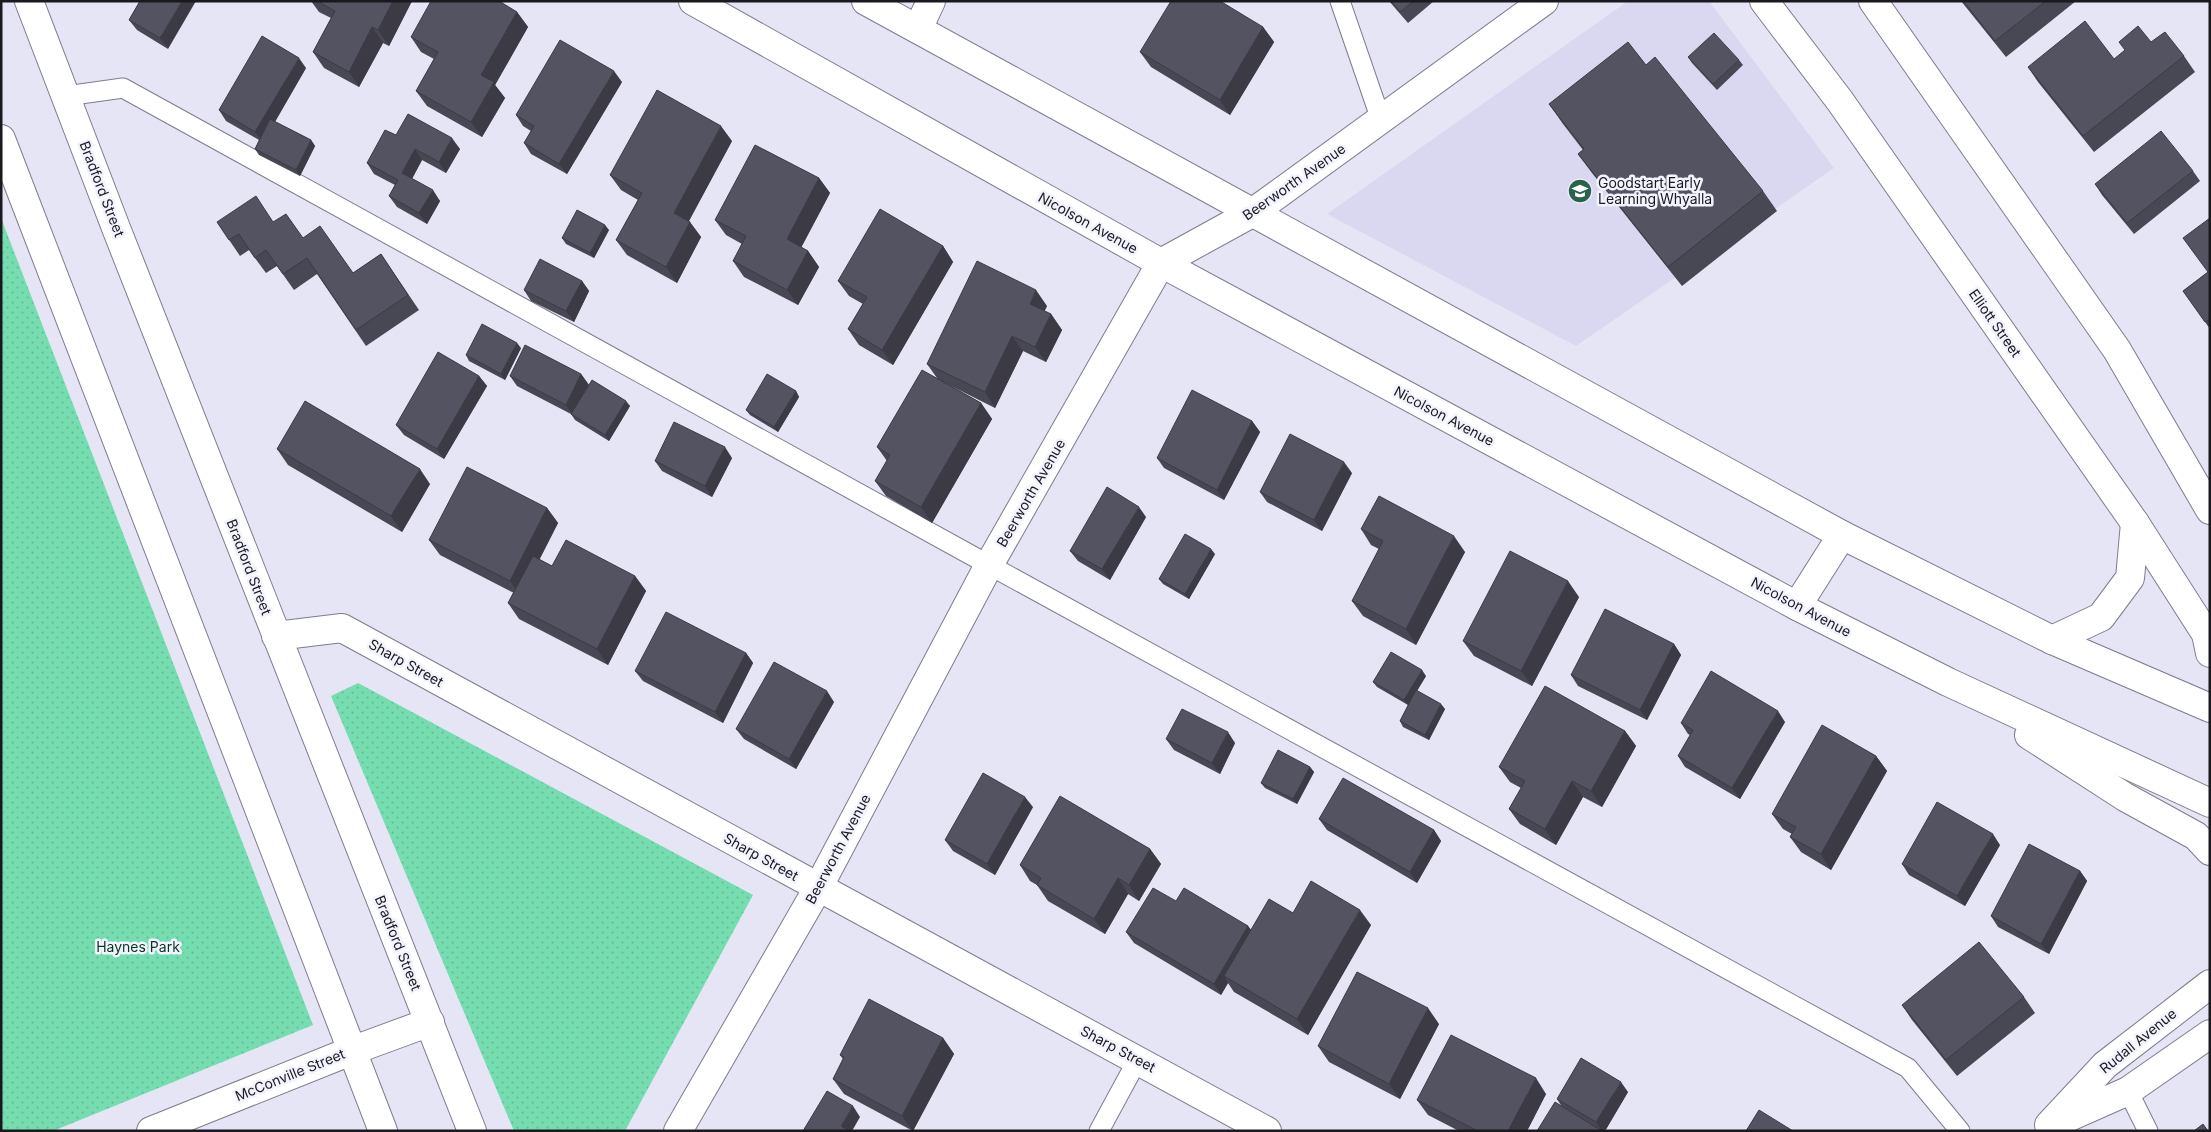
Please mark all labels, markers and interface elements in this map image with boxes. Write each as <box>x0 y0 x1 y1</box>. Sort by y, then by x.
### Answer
street label: Bradford Street <box>76 139 129 239</box>
street label: Beerworth Avenue <box>1239 140 1349 224</box>
place label: Goodstart Early Learning Whyalla <box>1598 174 1712 207</box>
school or university icon: Goodstart Early Learning Whyalla <box>1567 178 1593 204</box>
street label: Nicolson Avenue <box>1036 188 1141 257</box>
street label: Elliott Street <box>1966 285 2025 360</box>
street label: Nicolson Avenue <box>1391 382 1497 449</box>
street label: Beerworth Avenue <box>993 436 1068 550</box>
street label: Bradford Street <box>223 517 276 617</box>
street label: Nicolson Avenue <box>1748 573 1854 640</box>
street label: Sharp Street <box>366 635 447 690</box>
street label: Beerworth Avenue <box>801 791 874 907</box>
street label: Sharp Street <box>721 829 802 884</box>
street label: Bradford Street <box>372 893 425 993</box>
park label: Haynes Park <box>96 938 180 955</box>
street label: Rudall Avenue <box>2096 1005 2179 1077</box>
street label: Sharp Street <box>1078 1022 1159 1076</box>
street label: McConville Street <box>232 1045 348 1104</box>

